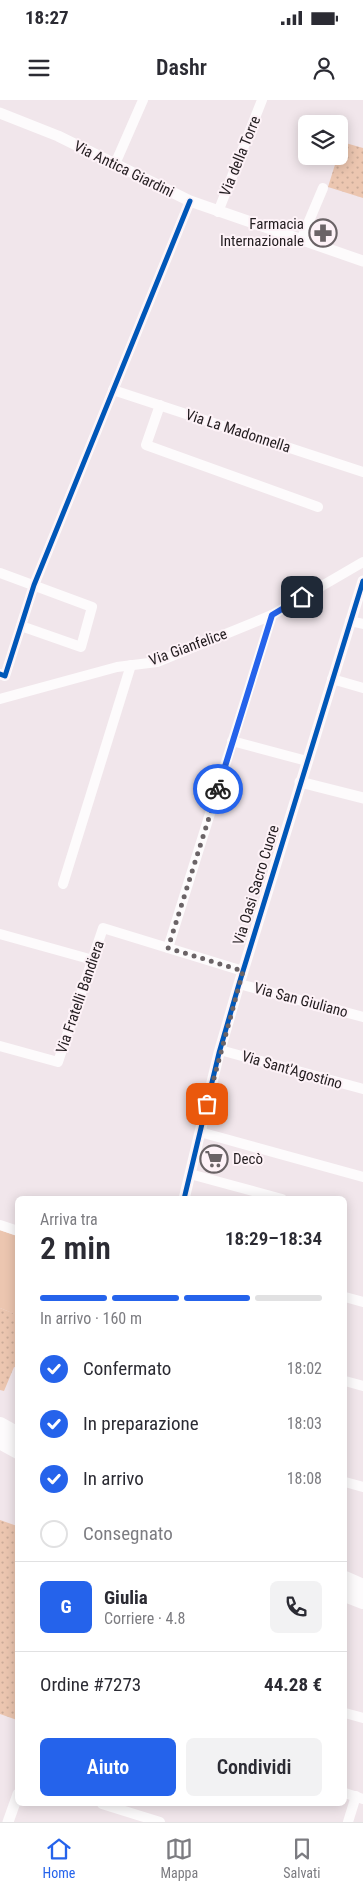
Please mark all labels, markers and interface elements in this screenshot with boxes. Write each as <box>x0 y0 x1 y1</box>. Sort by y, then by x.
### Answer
text: 18:27 <box>25 6 69 29</box>
icon: menu <box>25 54 53 82</box>
icon: person <box>310 54 338 82</box>
text: Dashr <box>156 55 207 80</box>
street label: Via della Torre <box>216 113 264 199</box>
map controls <box>298 115 348 165</box>
button: layers <box>298 115 348 165</box>
street label: Via Antica Giardini <box>71 137 177 201</box>
place label: Farmacia Internazionale <box>220 215 304 250</box>
pharmacy icon: Farmacia Internazionale <box>308 218 338 248</box>
street label: Via La Madonnella <box>183 406 293 456</box>
pin <box>281 576 323 618</box>
icon: home <box>288 583 316 611</box>
street label: Via Gianfelice <box>147 625 229 669</box>
courier <box>193 764 243 814</box>
icon: bike <box>204 775 232 803</box>
street label: Via Oasi Sacro Cuore <box>229 823 283 947</box>
street label: Via Fratelli Bandiera <box>52 938 108 1056</box>
street label: Via San Giuliano <box>252 979 350 1021</box>
street label: Via Sant'Agostino <box>240 1047 344 1093</box>
pin <box>186 1083 228 1125</box>
icon: bag <box>193 1090 221 1118</box>
supermarket icon: Decò <box>199 1144 229 1174</box>
place label: Decò <box>233 1150 263 1168</box>
text: Arriva tra <box>40 1210 98 1229</box>
text: 18:29–18:34 <box>225 1227 322 1250</box>
text: 2 min <box>40 1229 111 1267</box>
text: In arrivo · 160 m <box>40 1309 142 1328</box>
icon: check <box>40 1355 68 1383</box>
text: Confermato <box>83 1357 171 1380</box>
text: 18:02 <box>287 1359 322 1378</box>
icon: check <box>40 1410 68 1438</box>
text: In preparazione <box>83 1412 199 1435</box>
text: 18:03 <box>287 1414 322 1433</box>
icon: check <box>40 1465 68 1493</box>
text: In arrivo <box>83 1467 144 1490</box>
text: 18:08 <box>287 1469 322 1488</box>
text: Consegnato <box>83 1522 173 1545</box>
button: phone <box>270 1581 322 1633</box>
text: Giulia <box>104 1586 148 1609</box>
text: G <box>60 1595 72 1618</box>
text: Corriere · 4.8 <box>104 1609 186 1628</box>
text: Ordine #7273 <box>40 1673 141 1696</box>
text: 44.28 € <box>264 1673 322 1696</box>
button: Aiuto <box>40 1738 176 1796</box>
button: Condividi <box>186 1738 322 1796</box>
tab: Home <box>43 1835 75 1881</box>
tab: Mappa <box>160 1835 198 1881</box>
tab: Salvati <box>283 1835 320 1881</box>

